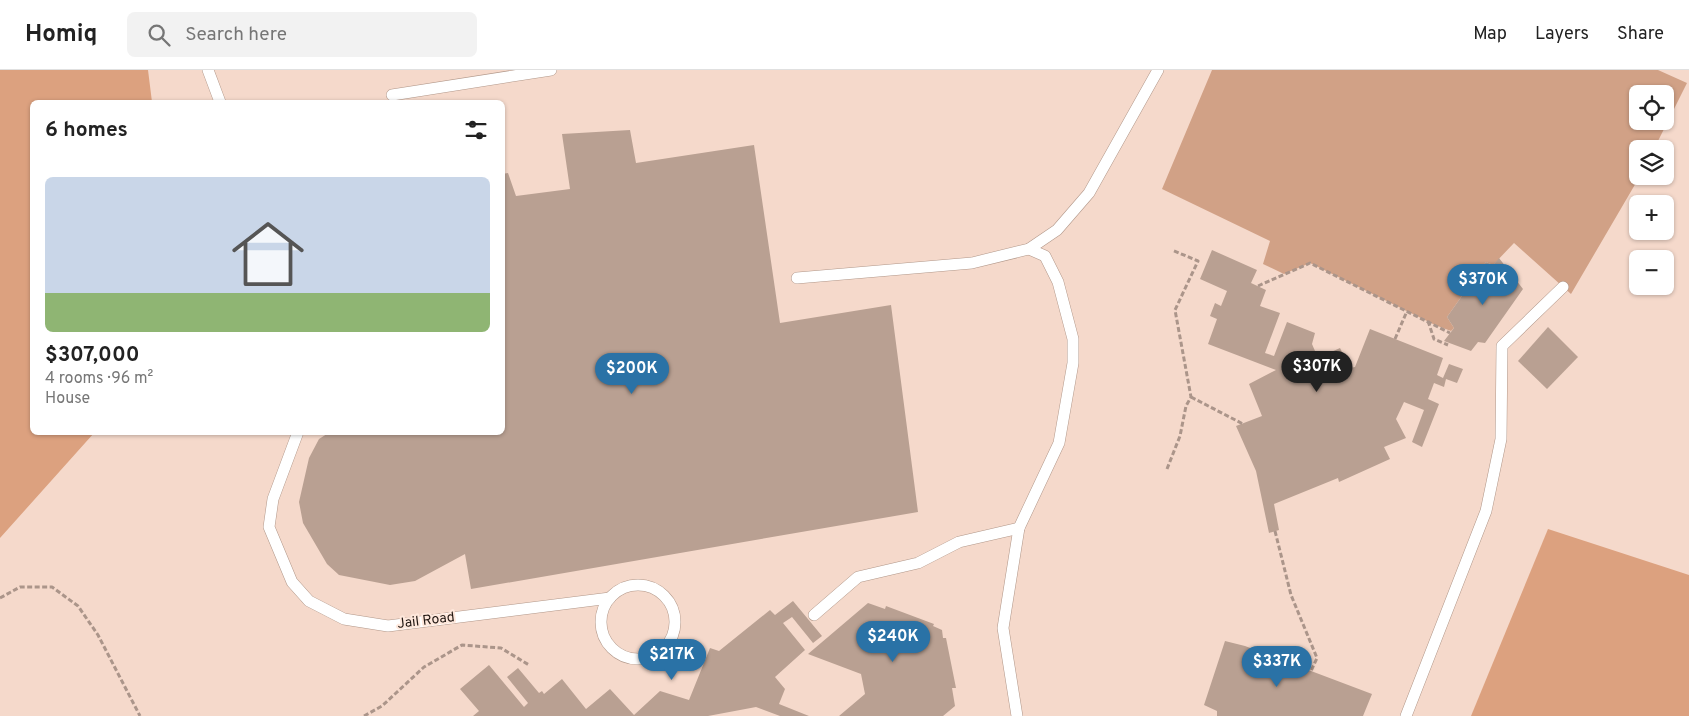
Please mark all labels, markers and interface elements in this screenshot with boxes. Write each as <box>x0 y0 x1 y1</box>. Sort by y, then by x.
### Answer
search box <box>127 12 477 57</box>
text: Homiq <box>25 20 97 50</box>
icon: search <box>145 21 173 49</box>
text: Search here <box>185 23 287 47</box>
text: Map <box>1473 23 1507 46</box>
text: Layers <box>1535 23 1589 46</box>
text: Share <box>1617 23 1664 46</box>
map controls <box>1629 85 1674 295</box>
button: locate <box>1629 85 1674 130</box>
icon: filters <box>462 116 490 144</box>
text: 6 homes <box>45 117 128 144</box>
button: layers <box>1629 140 1674 185</box>
button: + <box>1629 195 1674 240</box>
icon: home <box>223 209 313 299</box>
button: − <box>1629 250 1674 295</box>
pin: $370K <box>1448 264 1518 306</box>
text: $370K <box>1458 270 1508 290</box>
text: $307,000 <box>45 342 140 369</box>
pin: $307K <box>1282 350 1352 393</box>
pin: $200K <box>597 352 667 395</box>
text: $307K <box>1292 357 1342 377</box>
text: $200K <box>606 359 658 379</box>
text: 4 rooms · 96 m² <box>45 369 153 389</box>
text: House <box>45 389 90 409</box>
street label: Jail Road <box>396 609 456 633</box>
pin: $240K <box>858 620 928 663</box>
text: $240K <box>867 627 919 647</box>
pin: $217K <box>637 638 707 681</box>
text: $217K <box>649 645 695 665</box>
pin: $337K <box>1242 646 1312 688</box>
text: $337K <box>1253 652 1301 672</box>

